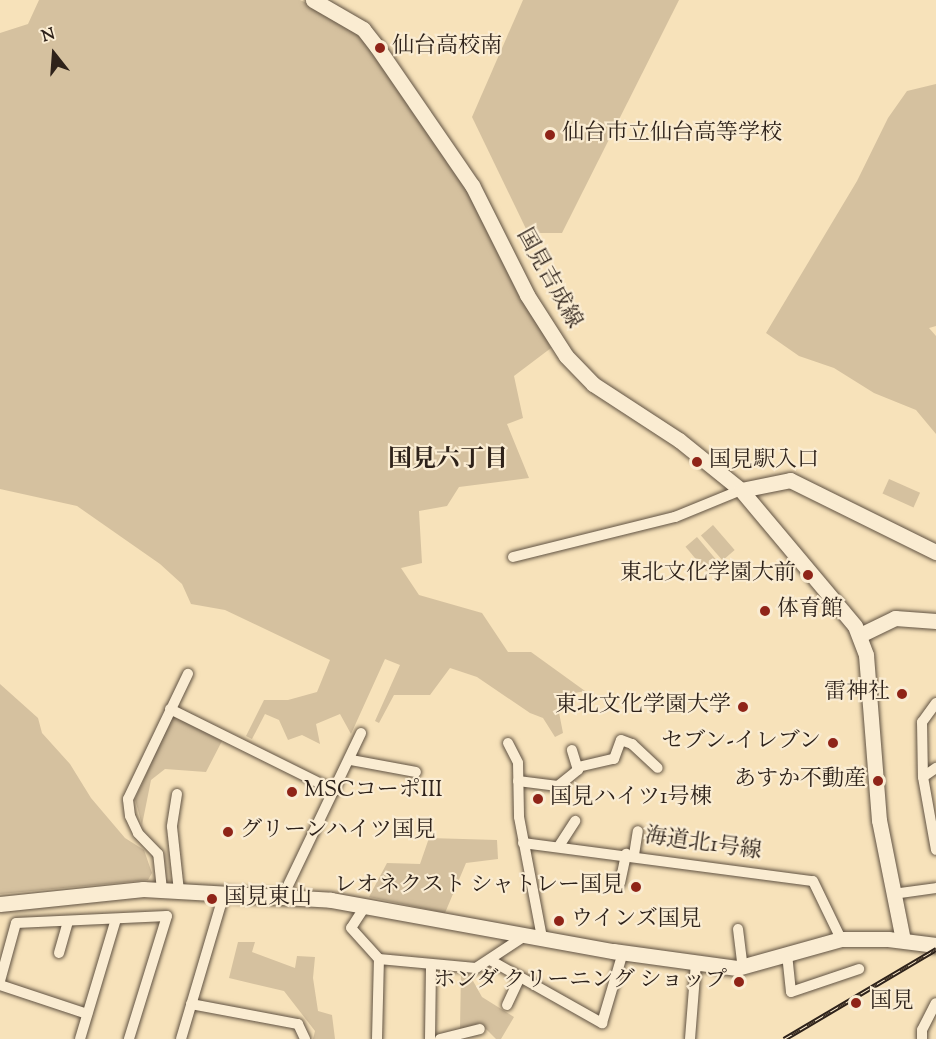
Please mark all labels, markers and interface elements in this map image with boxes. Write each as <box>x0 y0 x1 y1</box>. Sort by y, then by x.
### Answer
text: N <box>39 23 58 49</box>
north arrow <box>24 24 84 84</box>
place label: 仙台高校南 <box>392 35 502 61</box>
marker: 仙台高校南 <box>373 41 387 55</box>
place label: 仙台市立仙台高等学校 <box>562 122 782 148</box>
marker: 仙台市立仙台高等学校 <box>543 128 557 142</box>
street label: 国見吉成線 <box>510 224 586 334</box>
district label: 国見六丁目 <box>388 447 508 475</box>
place label: 国見駅入口 <box>709 449 819 475</box>
marker: 国見駅入口 <box>690 455 704 469</box>
place label: 東北文化学園大前 <box>620 562 796 588</box>
marker: 東北文化学園大前 <box>801 568 815 582</box>
place label: 体育館 <box>777 598 843 624</box>
marker: 体育館 <box>758 604 772 618</box>
place label: 雷神社 <box>824 681 890 707</box>
marker: 雷神社 <box>895 687 909 701</box>
place label: 東北文化学園大学 <box>555 694 731 720</box>
marker: 東北文化学園大学 <box>736 700 750 714</box>
place label: セブン-イレブン <box>660 730 821 756</box>
marker: セブン-イレブン <box>826 736 840 750</box>
place label: あすか不動産 <box>734 768 866 794</box>
marker: あすか不動産 <box>871 774 885 788</box>
place label: MSCコーポIII <box>304 779 442 805</box>
marker: MSCコーポIII <box>285 785 299 799</box>
place label: 国見ハイツ1号棟 <box>550 786 711 812</box>
marker: 国見ハイツ1号棟 <box>531 792 545 806</box>
place label: グリーンハイツ国見 <box>240 819 438 845</box>
street label: 海道北1号線 <box>643 824 763 866</box>
marker: グリーンハイツ国見 <box>221 825 235 839</box>
place label: レオネクスト シャトレー国見 <box>333 874 624 900</box>
marker: レオネクスト シャトレー国見 <box>629 880 643 894</box>
place label: 国見東山 <box>224 886 312 912</box>
marker: 国見東山 <box>205 892 219 906</box>
place label: ウインズ国見 <box>571 908 703 934</box>
marker: ウインズ国見 <box>552 914 566 928</box>
place label: ホンダ クリーニング ショップ <box>432 969 727 995</box>
marker: ホンダ クリーニング ショップ <box>732 975 746 989</box>
place label: 国見 <box>870 990 914 1016</box>
marker: 国見 <box>847 994 865 1012</box>

